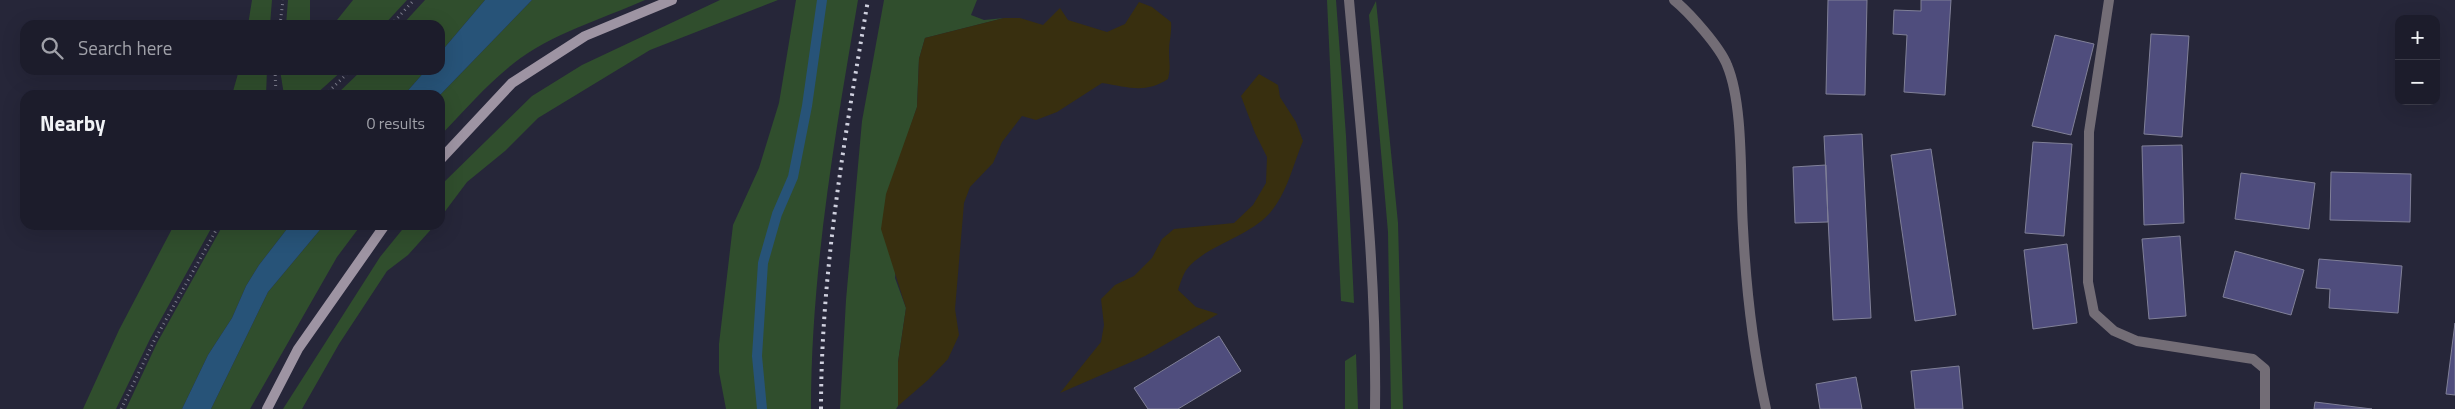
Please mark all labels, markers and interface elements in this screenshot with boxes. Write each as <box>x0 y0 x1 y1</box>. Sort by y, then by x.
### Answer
map controls <box>2395 15 2440 105</box>
button: + <box>2395 15 2440 60</box>
search box <box>20 20 445 75</box>
text: Search here <box>78 33 172 62</box>
icon: search <box>38 34 66 62</box>
button: − <box>2395 60 2440 105</box>
text: Nearby <box>40 107 105 139</box>
text: 0 results <box>366 111 425 135</box>

